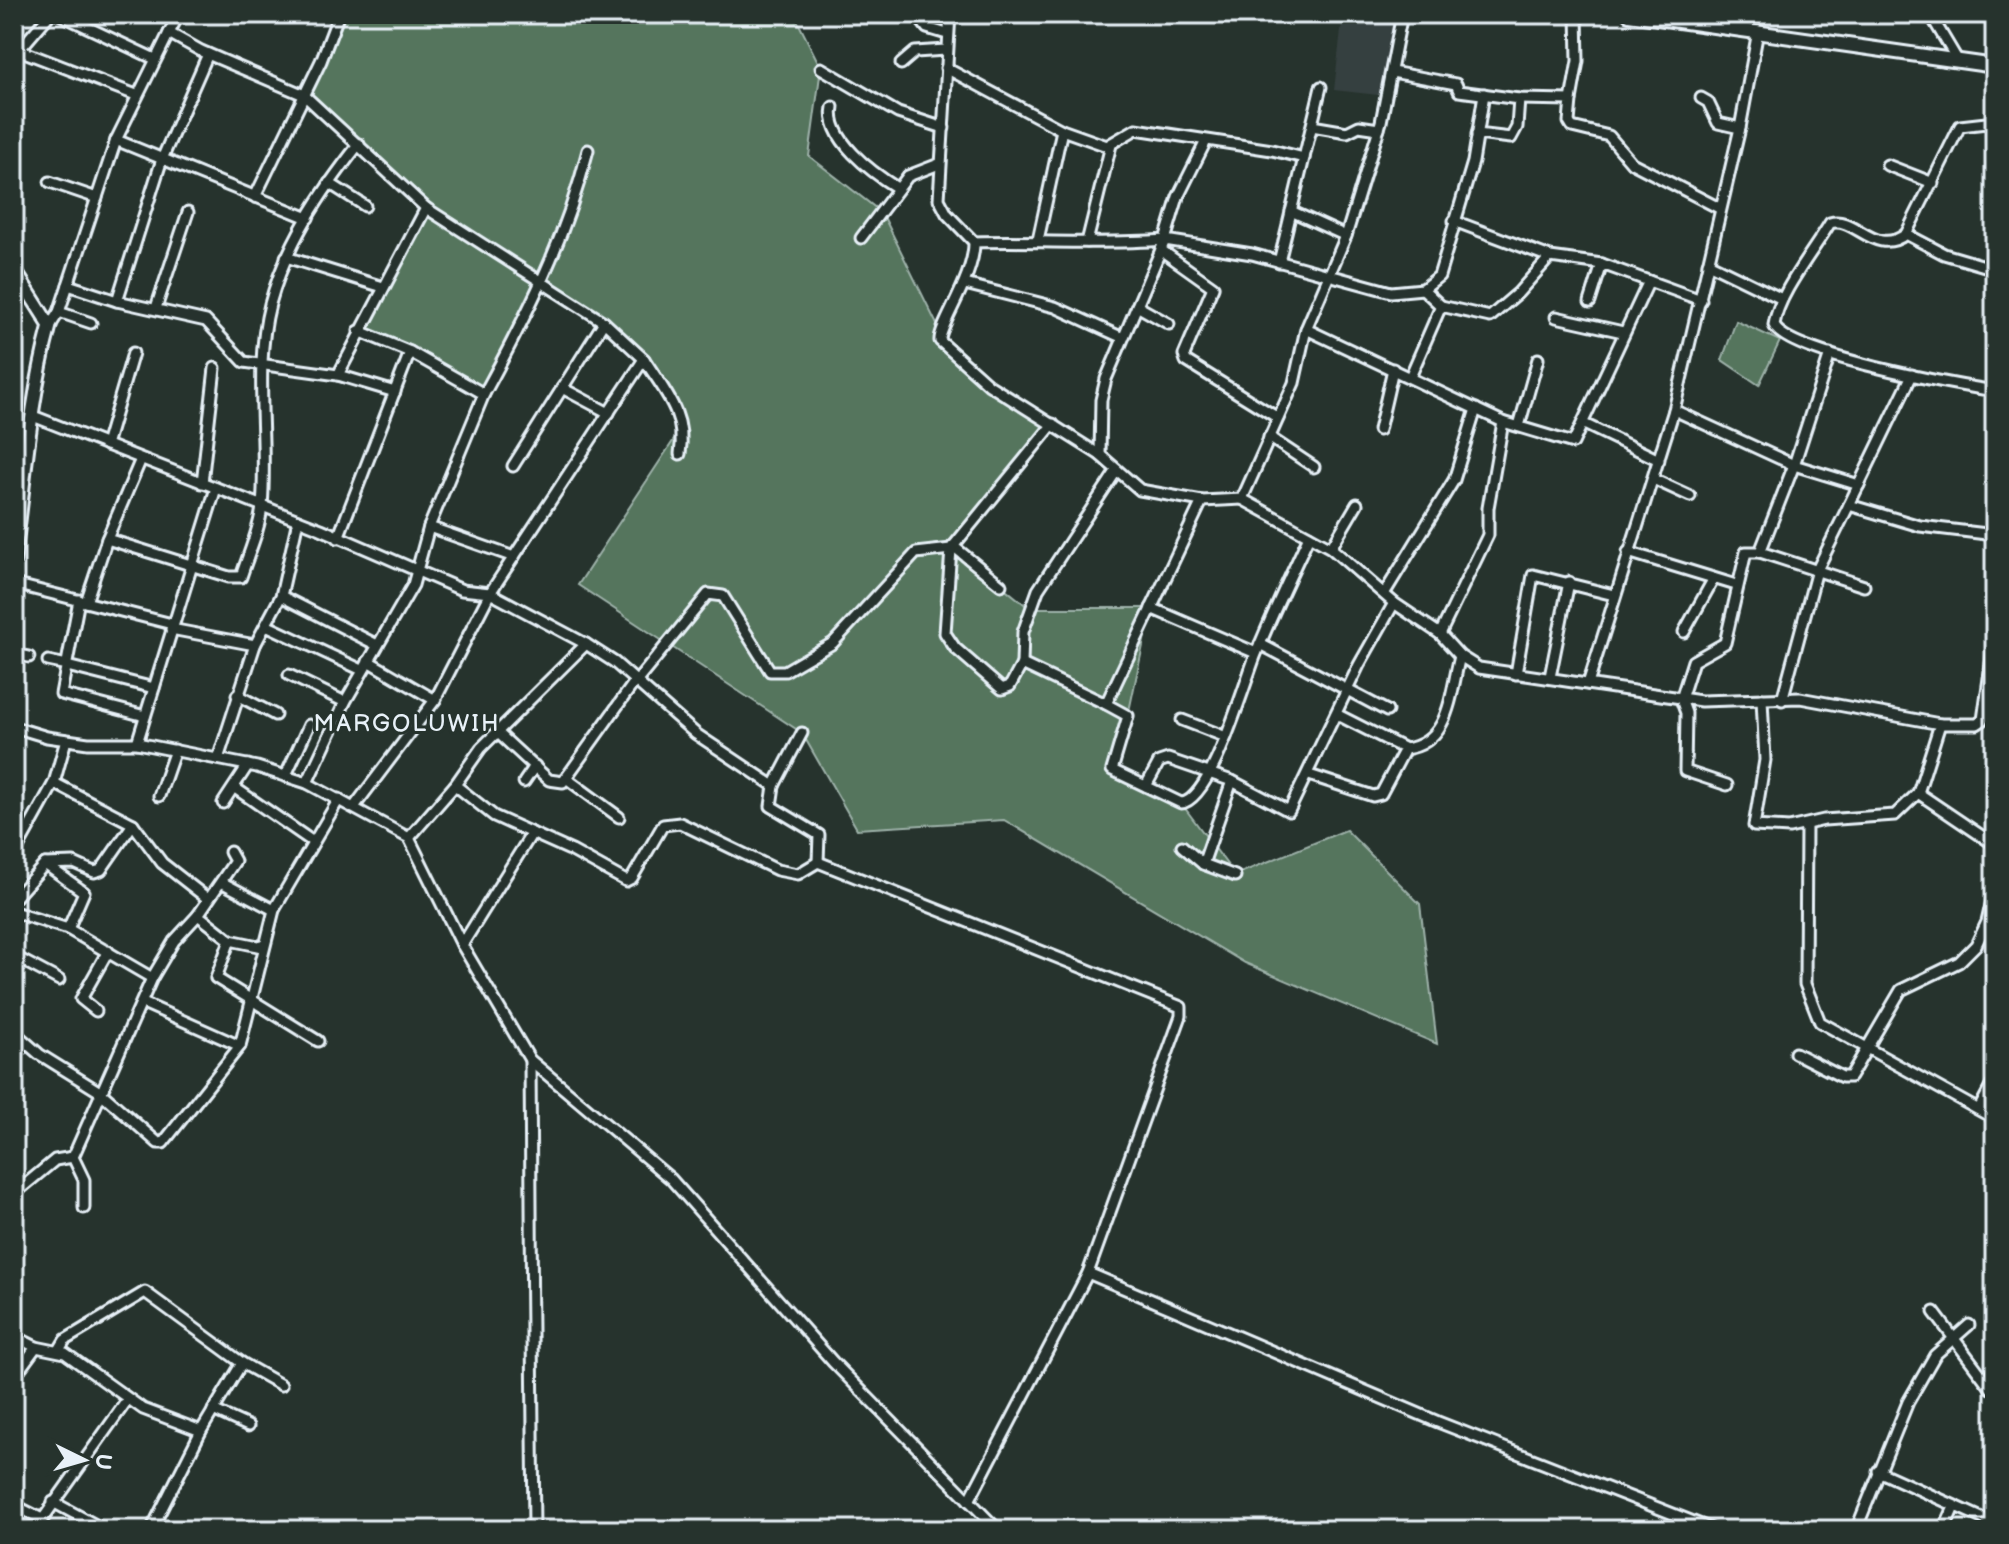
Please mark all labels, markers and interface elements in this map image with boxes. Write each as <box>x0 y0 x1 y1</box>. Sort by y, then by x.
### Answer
district label: MARGOLUWIH <box>314 709 500 738</box>
north arrow <box>44 1420 124 1500</box>
text: U <box>88 1453 117 1471</box>

